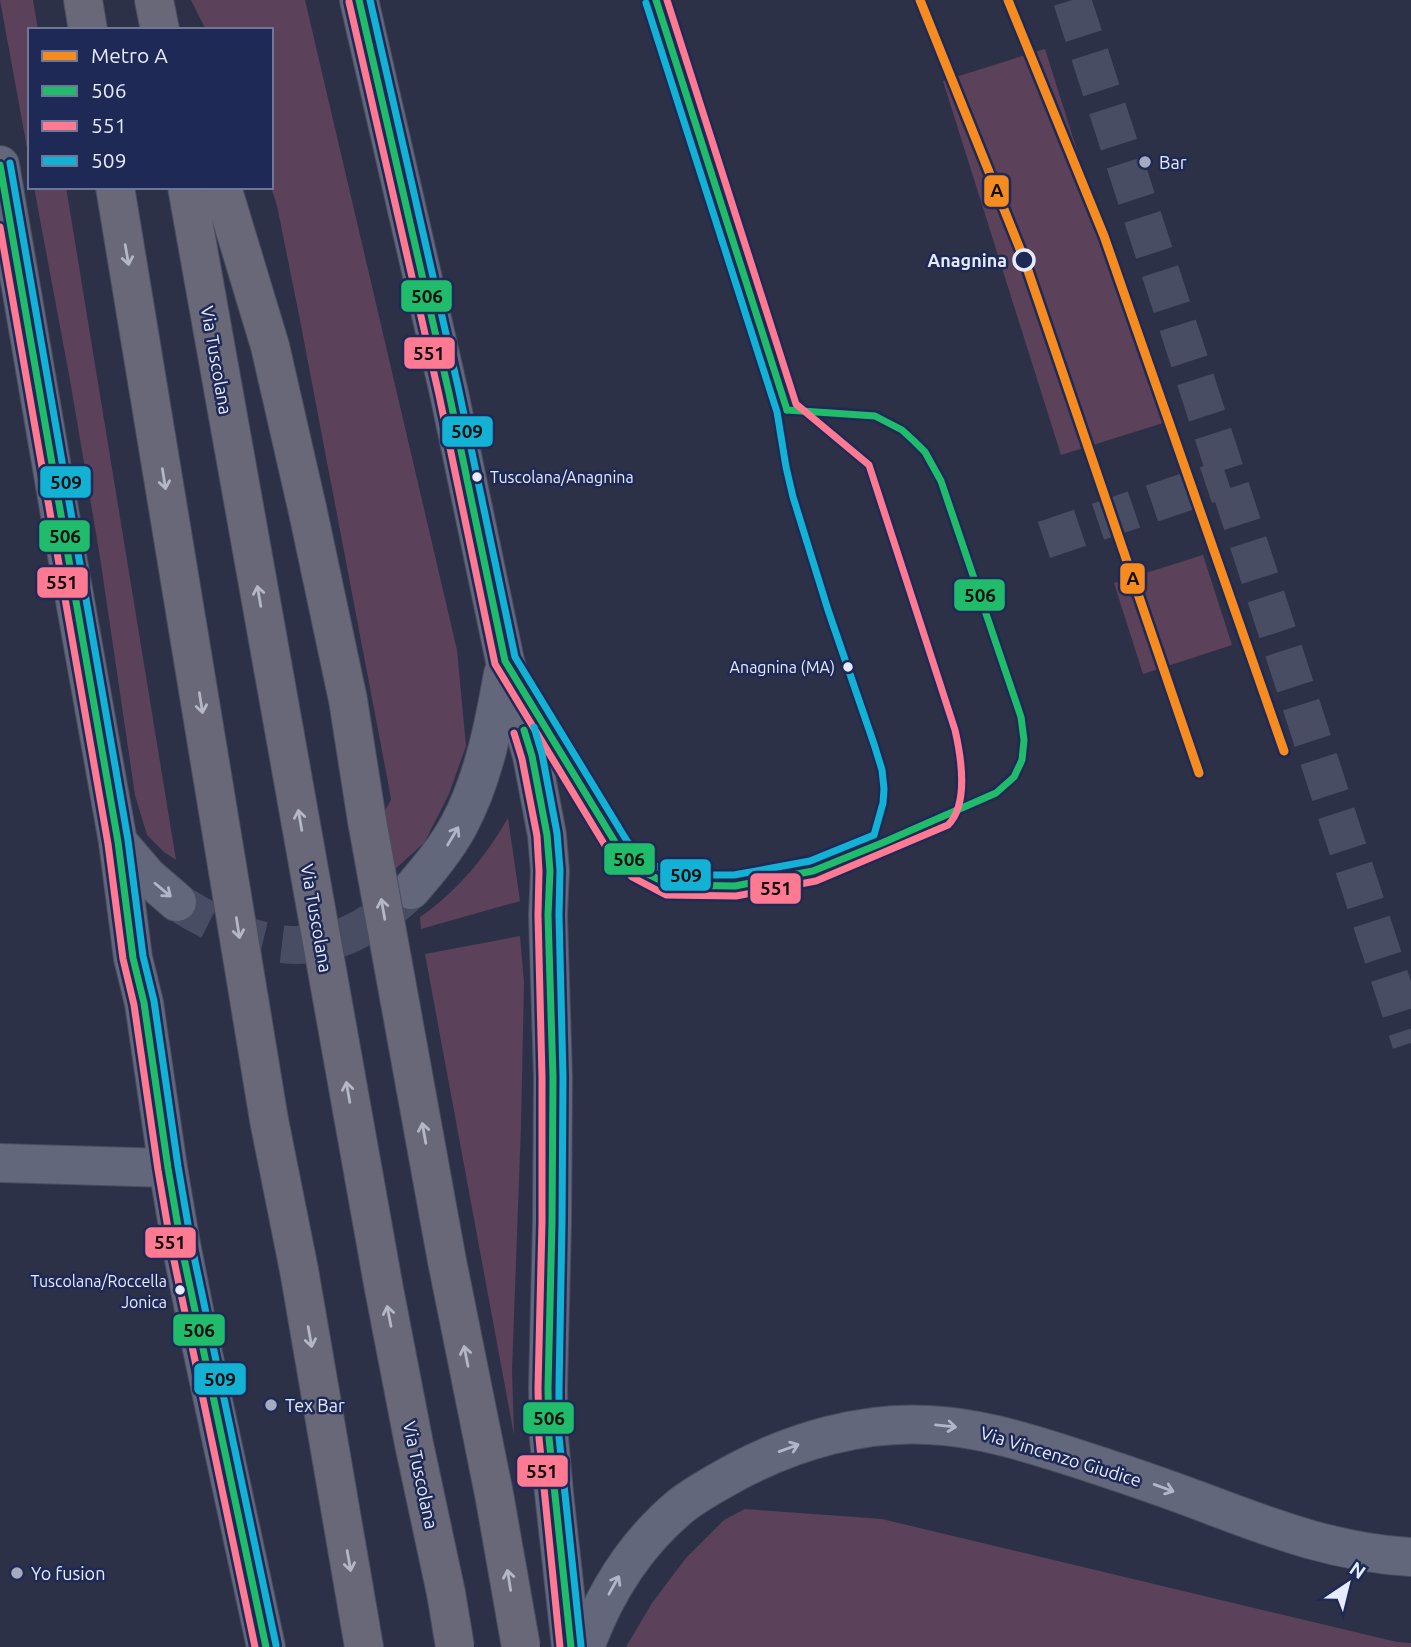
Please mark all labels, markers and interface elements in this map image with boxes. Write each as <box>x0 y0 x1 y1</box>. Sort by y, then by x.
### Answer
legend <box>28 28 273 189</box>
text: Metro A <box>91 43 168 67</box>
text: 506 <box>91 78 127 102</box>
text: 551 <box>91 113 127 137</box>
text: 509 <box>91 148 127 172</box>
place label: Bar <box>1159 152 1187 172</box>
marker: Bar <box>1137 154 1153 170</box>
line badge: A <box>983 174 1010 208</box>
text: A <box>990 179 1004 201</box>
one-way arrow <box>121 243 134 265</box>
marker: Anagnina <box>1013 249 1035 271</box>
place label: Anagnina <box>928 250 1007 270</box>
line badge: 506 <box>400 279 453 313</box>
text: 506 <box>411 285 443 307</box>
street label: Via Tuscolana <box>198 304 236 416</box>
line badge: 551 <box>403 336 456 370</box>
text: 551 <box>413 342 445 364</box>
line badge: 509 <box>441 415 494 448</box>
text: 509 <box>451 420 483 442</box>
line badge: 509 <box>39 465 92 499</box>
one-way arrow <box>158 467 171 490</box>
place label: Tuscolana/Anagnina <box>490 468 634 486</box>
marker: Tuscolana/Anagnina <box>470 470 484 484</box>
text: 509 <box>50 471 82 493</box>
line badge: 506 <box>38 519 91 553</box>
text: 506 <box>49 525 81 547</box>
line badge: A <box>1119 562 1146 595</box>
line badge: 551 <box>36 566 89 599</box>
text: A <box>1126 567 1140 589</box>
text: 551 <box>46 571 78 593</box>
line badge: 506 <box>953 578 1006 612</box>
text: 506 <box>964 584 996 606</box>
one-way arrow <box>252 585 266 608</box>
place label: Anagnina (MA) <box>730 658 835 677</box>
marker: Anagnina (MA) <box>841 660 855 674</box>
one-way arrow <box>195 692 208 714</box>
one-way arrow <box>292 809 306 832</box>
one-way arrow <box>446 827 460 847</box>
line badge: 506 <box>603 842 656 876</box>
text: 506 <box>613 848 645 870</box>
line badge: 509 <box>659 858 712 892</box>
street label: Via Tuscolana <box>298 862 336 974</box>
text: 509 <box>670 864 702 886</box>
line badge: 551 <box>749 872 802 905</box>
text: 551 <box>760 877 792 899</box>
one-way arrow <box>154 883 172 898</box>
one-way arrow <box>376 898 389 921</box>
one-way arrow <box>232 916 245 939</box>
one-way arrow <box>341 1081 355 1104</box>
one-way arrow <box>417 1122 430 1145</box>
line badge: 551 <box>144 1226 197 1259</box>
text: 551 <box>154 1231 186 1253</box>
place label: Tuscolana/Roccella Jonica <box>30 1272 167 1311</box>
marker: Tuscolana/Roccella Jonica <box>173 1283 187 1297</box>
one-way arrow <box>382 1305 395 1328</box>
line badge: 506 <box>172 1313 226 1347</box>
text: 506 <box>183 1319 215 1341</box>
one-way arrow <box>304 1325 317 1348</box>
one-way arrow <box>459 1345 473 1368</box>
line badge: 509 <box>193 1362 247 1396</box>
text: 509 <box>204 1368 236 1390</box>
place label: Tex Bar <box>285 1395 345 1415</box>
marker: Tex Bar <box>263 1397 279 1413</box>
line badge: 506 <box>522 1401 575 1435</box>
text: 506 <box>533 1407 565 1429</box>
street label: Via Tuscolana <box>400 1419 442 1531</box>
one-way arrow <box>934 1420 956 1433</box>
street label: Via Vincenzo Giudice <box>978 1422 1144 1490</box>
one-way arrow <box>778 1441 800 1454</box>
line badge: 551 <box>516 1454 569 1488</box>
text: 551 <box>526 1460 558 1482</box>
one-way arrow <box>1153 1482 1175 1495</box>
one-way arrow <box>343 1549 356 1572</box>
north arrow <box>1313 1549 1383 1619</box>
text: N <box>1346 1557 1370 1583</box>
place label: Yo fusion <box>31 1563 105 1583</box>
marker: Yo fusion <box>9 1565 25 1581</box>
one-way arrow <box>502 1569 515 1592</box>
one-way arrow <box>607 1576 621 1596</box>

